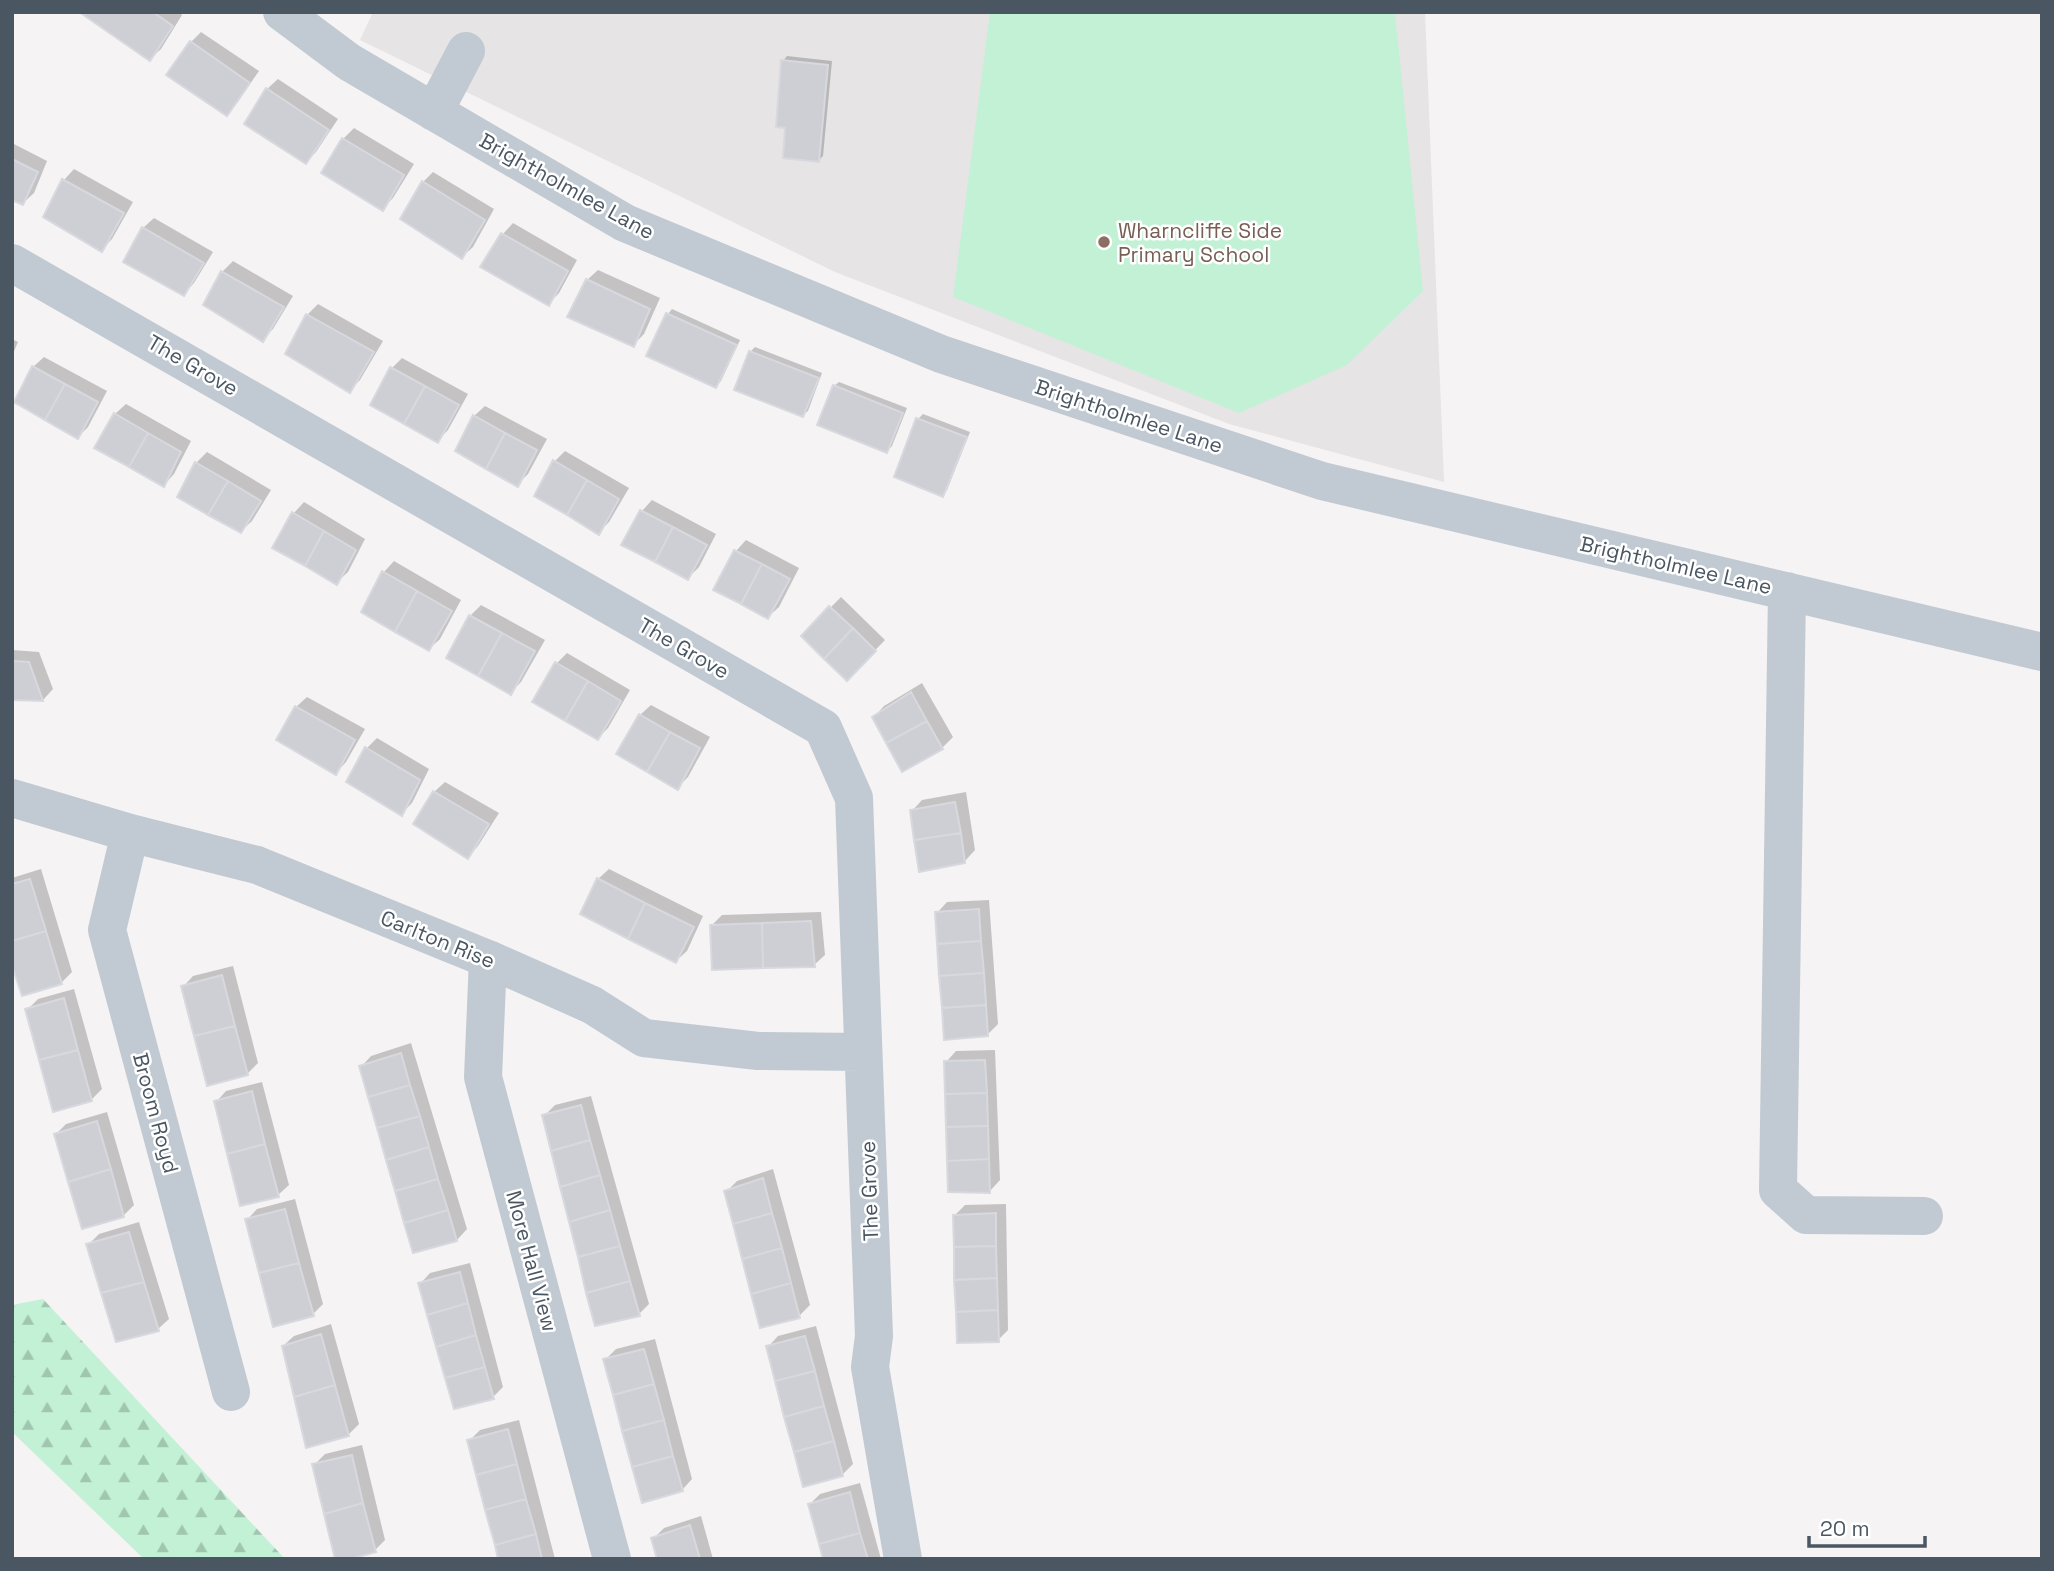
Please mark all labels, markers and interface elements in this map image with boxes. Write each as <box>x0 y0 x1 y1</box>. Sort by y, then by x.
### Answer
street label: Brightholmlee Lane <box>475 127 659 245</box>
place label: Wharncliffe Side Primary School <box>1118 217 1282 268</box>
marker: Wharncliffe Side Primary School <box>1096 234 1112 250</box>
street label: The Grove <box>143 328 243 402</box>
street label: Brightholmlee Lane <box>1032 373 1226 459</box>
street label: Brightholmlee Lane <box>1577 530 1775 600</box>
street label: The Grove <box>634 611 734 685</box>
street label: Carlton Rise <box>377 904 499 974</box>
street label: Broom Royd <box>127 1050 185 1176</box>
street label: The Grove <box>854 1140 884 1242</box>
street label: More Hall View <box>500 1187 564 1335</box>
scale bar <box>1809 1504 1924 1548</box>
text: 20 m <box>1820 1515 1870 1542</box>

